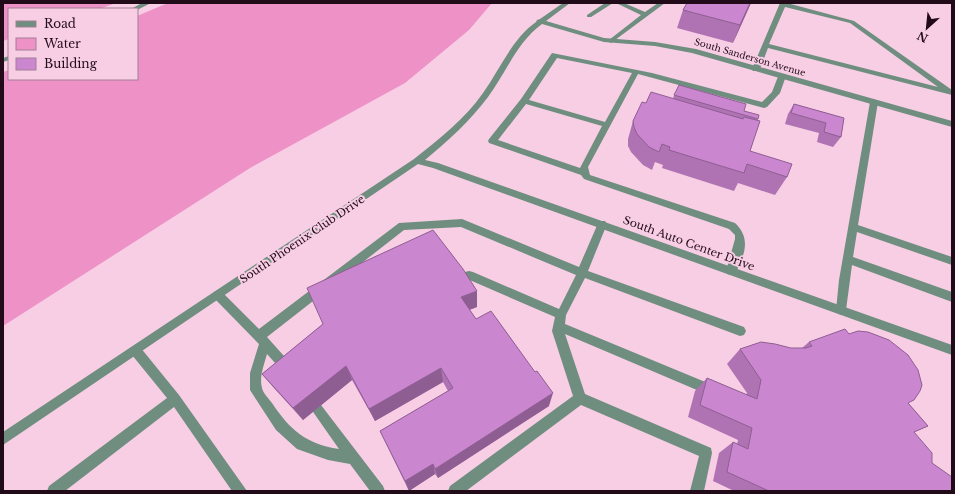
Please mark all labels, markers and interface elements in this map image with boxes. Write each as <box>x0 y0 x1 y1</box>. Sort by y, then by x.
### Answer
legend <box>8 8 138 80</box>
north arrow <box>907 8 947 48</box>
text: Road <box>44 16 76 31</box>
text: N <box>914 28 930 45</box>
text: Water <box>43 36 81 51</box>
street label: South Sanderson Avenue <box>693 36 807 78</box>
text: Building <box>44 56 98 71</box>
street label: South Phoenix Club Drive <box>237 192 367 286</box>
street label: South Auto Center Drive <box>621 213 757 273</box>

